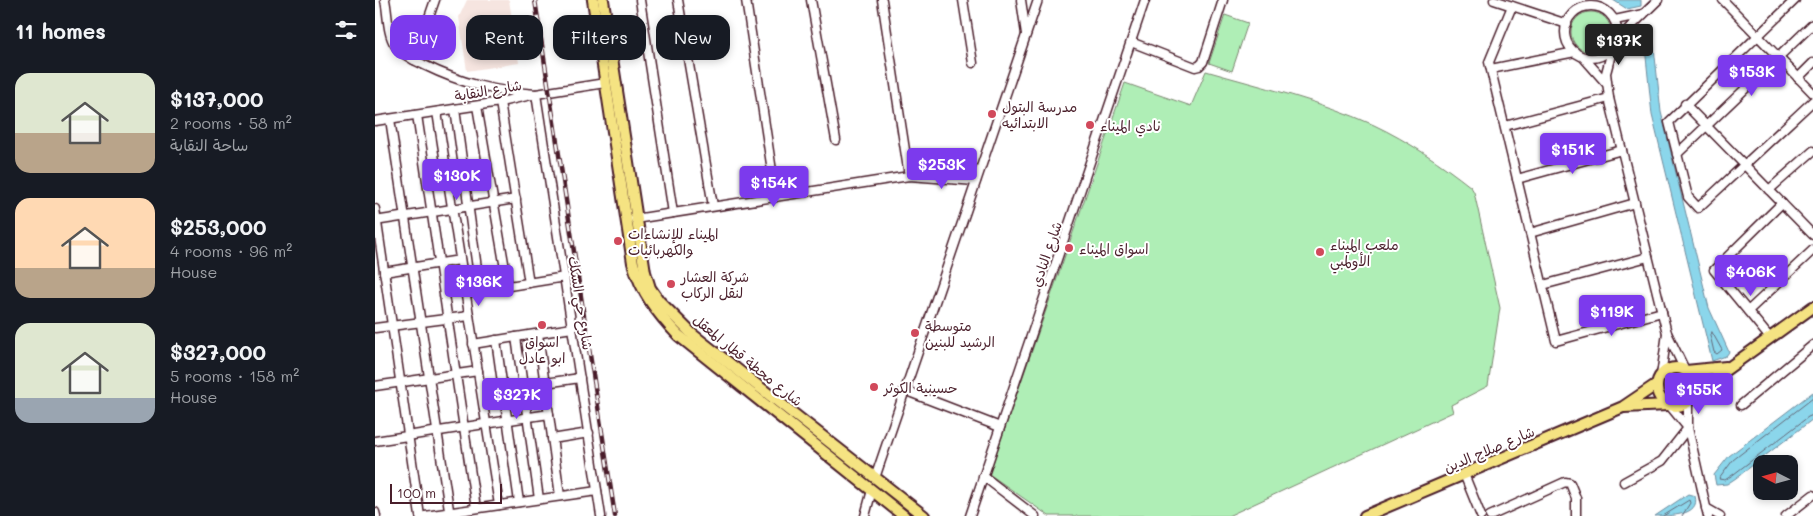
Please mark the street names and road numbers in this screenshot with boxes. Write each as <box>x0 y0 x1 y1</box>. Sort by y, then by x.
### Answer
street label: شارع النقابة <box>453 75 523 106</box>
street label: شارع النادي <box>1026 219 1068 290</box>
street label: شارع حي السكك <box>560 255 598 352</box>
street label: شارع محطة قطار المعقل <box>689 310 807 411</box>
street label: شارع صلاح الدين <box>1441 421 1538 478</box>

